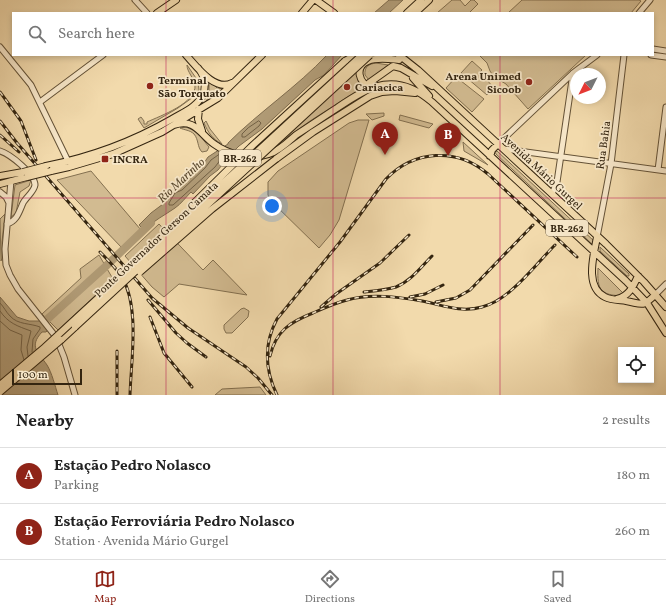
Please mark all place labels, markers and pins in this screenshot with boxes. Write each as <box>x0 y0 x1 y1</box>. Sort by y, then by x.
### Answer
place label: Arena Unimed Sicoob <box>445 70 521 98</box>
place label: Terminal São Torquato <box>158 74 226 102</box>
marker: Arena Unimed Sicoob <box>524 77 534 87</box>
marker: Terminal São Torquato <box>145 81 155 91</box>
place label: Cariacica <box>355 81 403 96</box>
marker: Cariacica <box>342 82 352 92</box>
pin: A <box>372 122 398 155</box>
pin: B <box>435 123 461 156</box>
place label: INCRA <box>113 153 148 168</box>
marker: INCRA <box>100 154 110 164</box>

